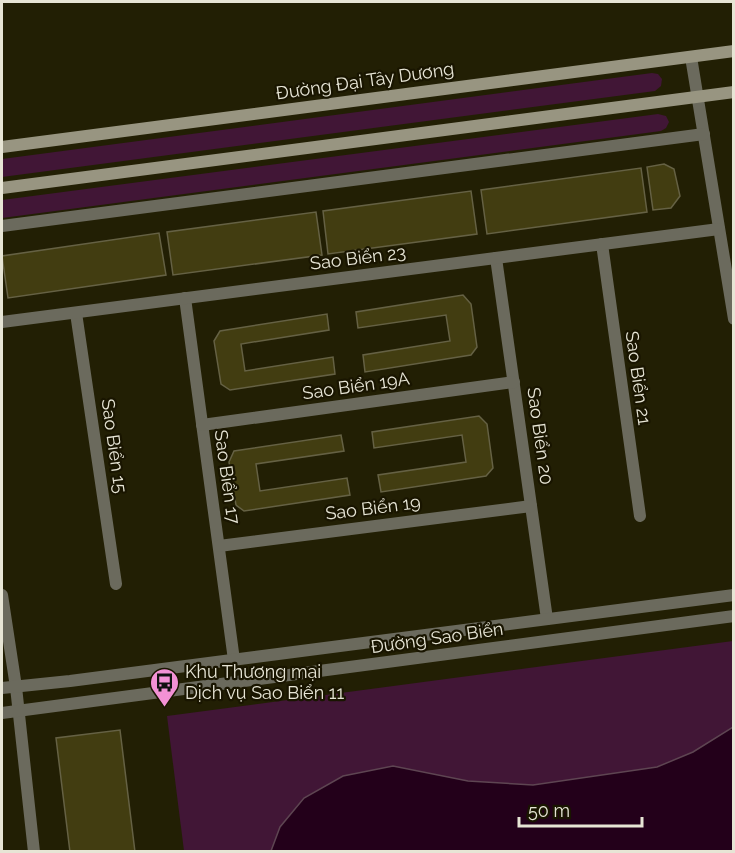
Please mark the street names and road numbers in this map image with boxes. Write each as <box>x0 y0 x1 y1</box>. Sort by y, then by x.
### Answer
street label: Đường Đại Tây Dương <box>274 58 455 103</box>
street label: Sao Biển 23 <box>309 241 407 274</box>
street label: Sao Biển 21 <box>622 330 656 427</box>
street label: Sao Biển 19A <box>301 368 411 403</box>
street label: Sao Biển 20 <box>523 386 558 486</box>
street label: Sao Biển 15 <box>97 397 132 495</box>
street label: Sao Biển 17 <box>210 429 245 526</box>
street label: Sao Biển 19 <box>324 491 422 524</box>
street label: Đường Sao Biển <box>369 618 505 657</box>

